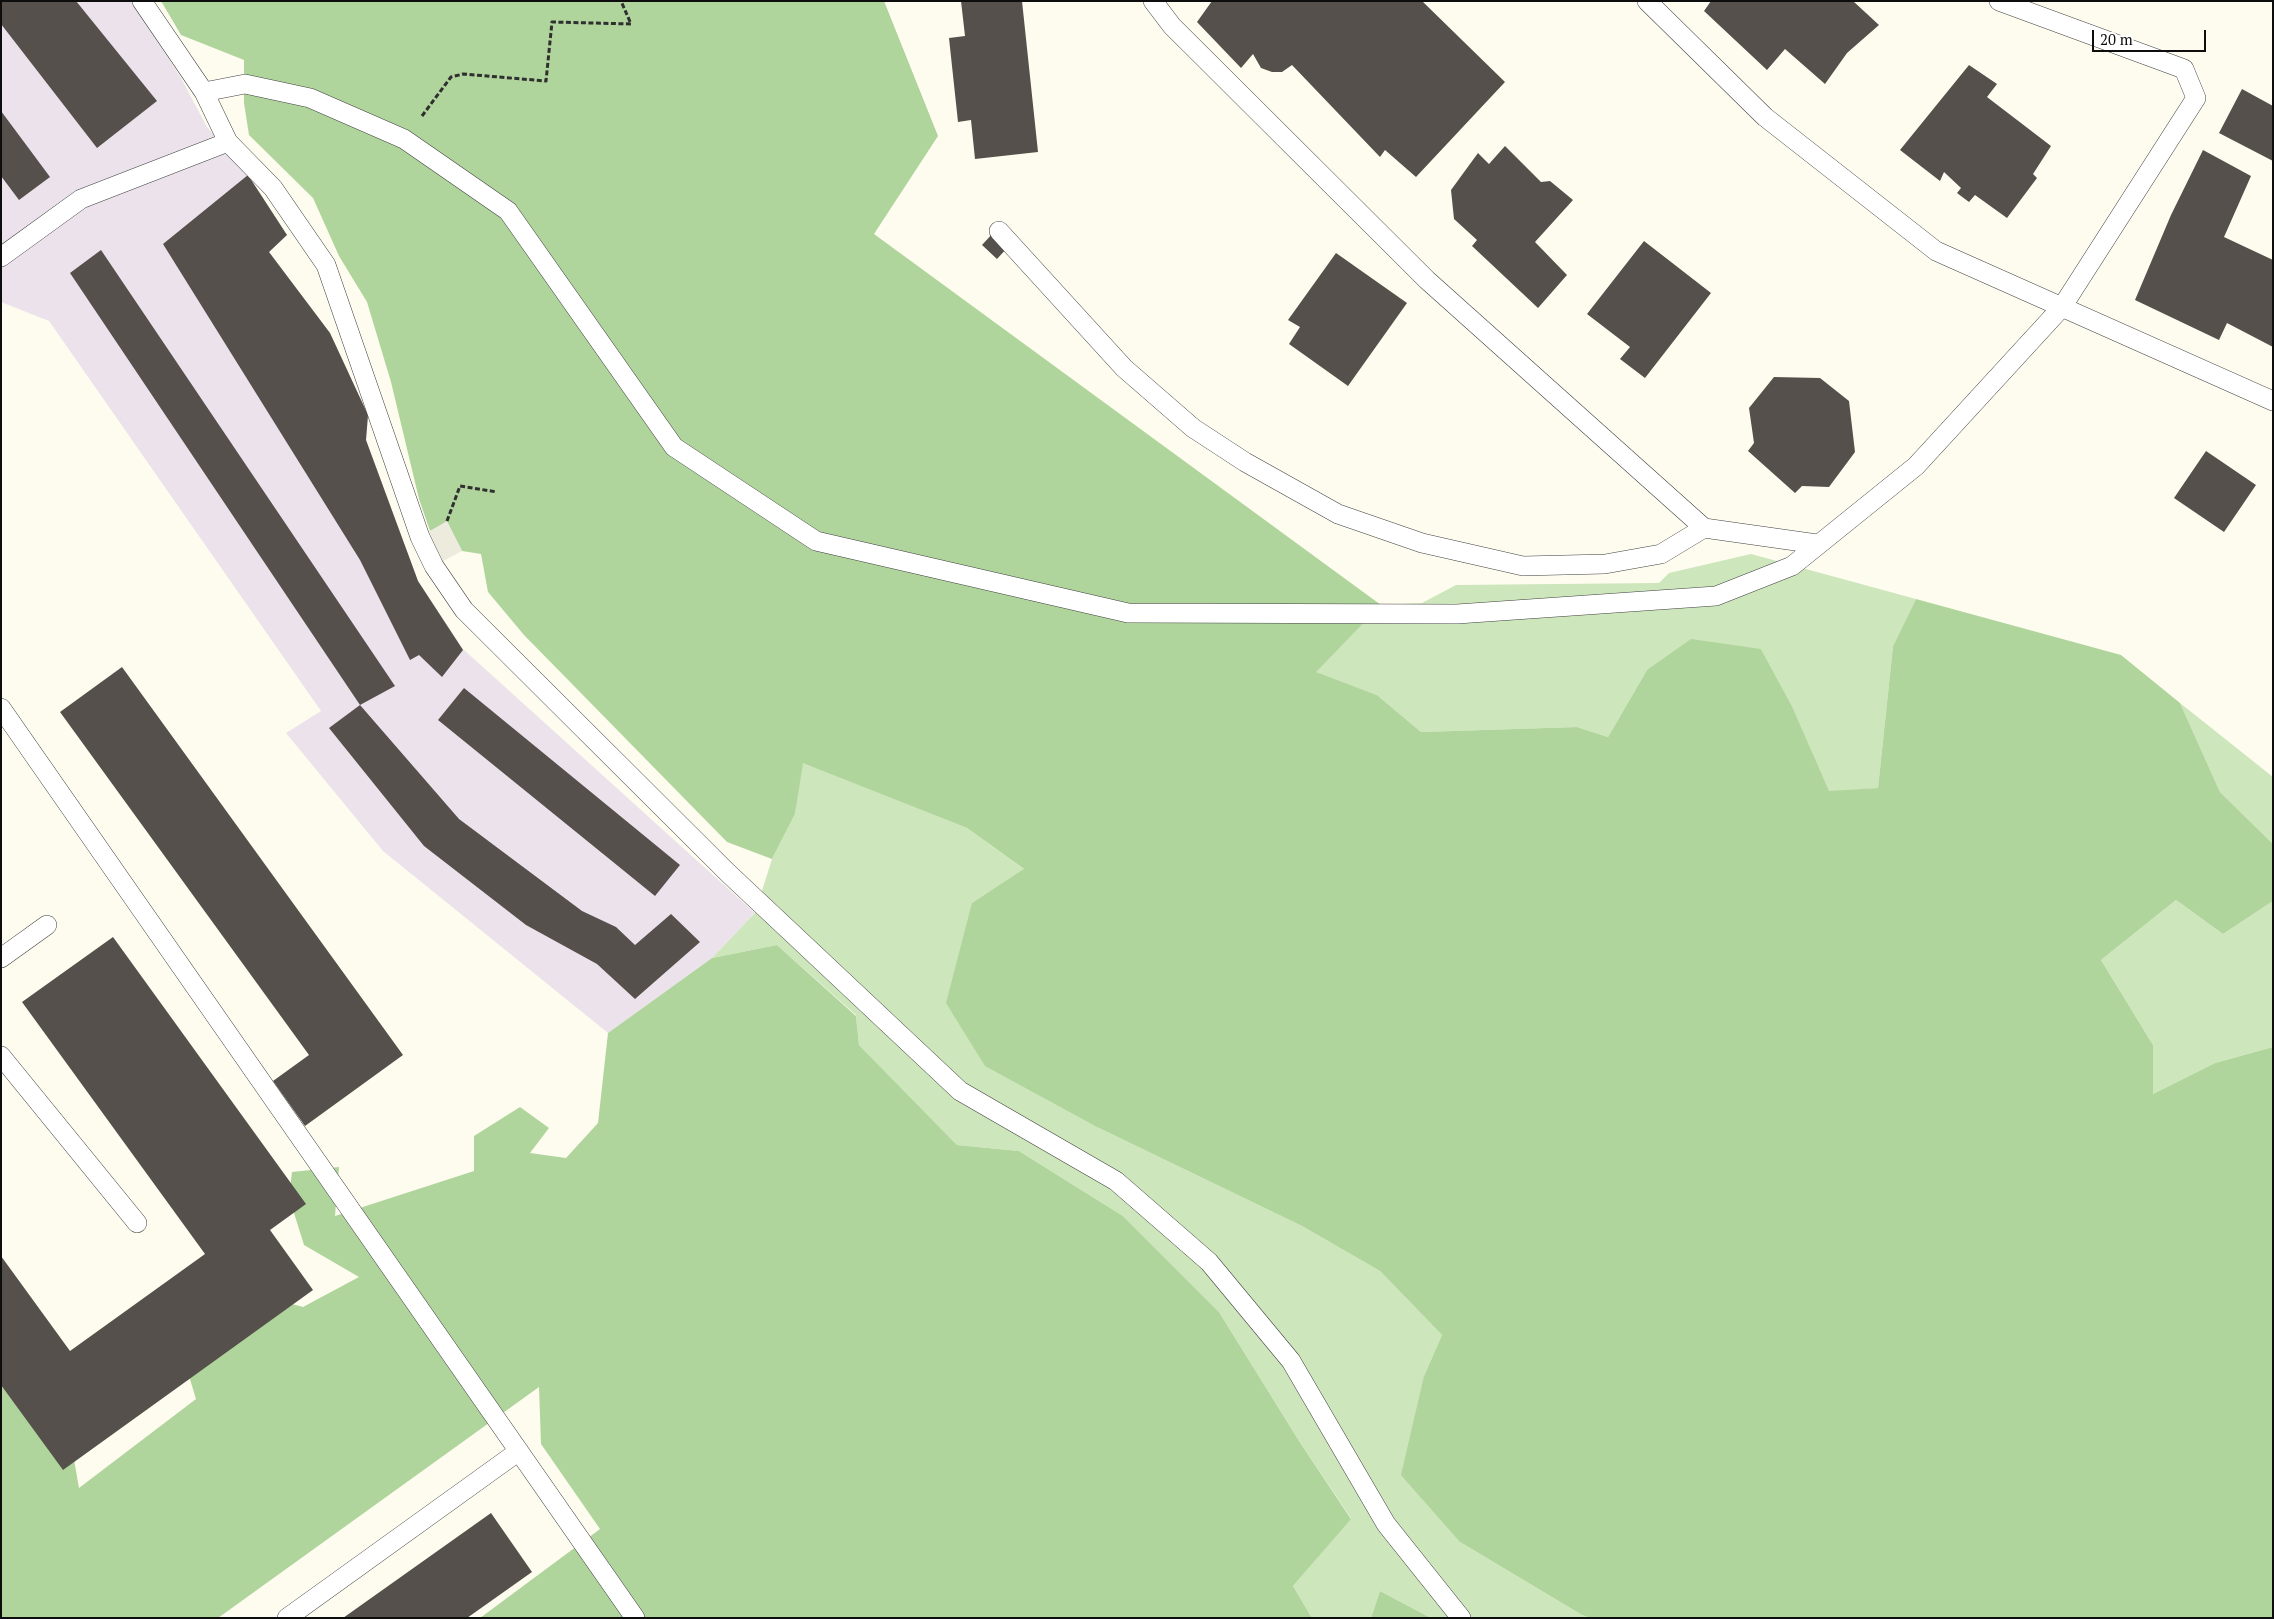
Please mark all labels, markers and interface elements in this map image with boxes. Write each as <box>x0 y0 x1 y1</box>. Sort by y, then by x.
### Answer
scale bar <box>2094 20 2208 52</box>
text: 20 m <box>2100 29 2133 49</box>

